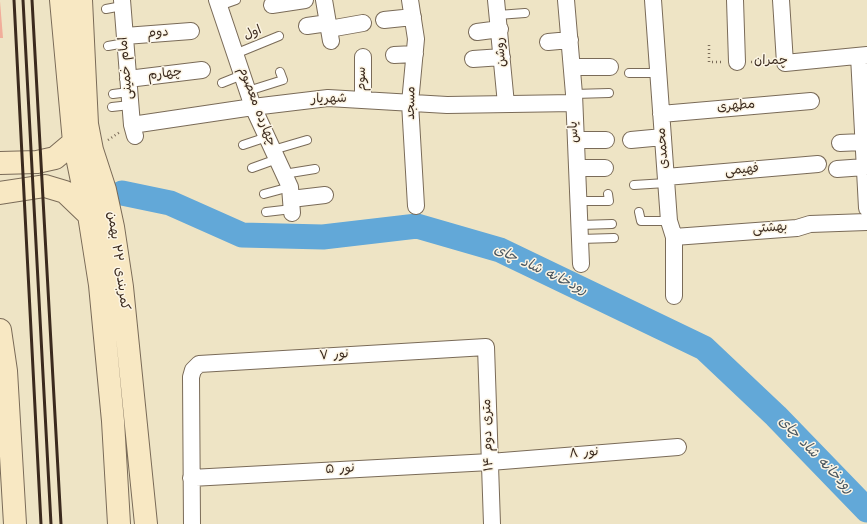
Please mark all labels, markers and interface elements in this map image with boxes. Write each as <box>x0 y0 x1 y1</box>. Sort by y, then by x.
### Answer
street label: اول <box>242 23 264 45</box>
street label: دوم <box>147 25 169 43</box>
street label: امام خمینی <box>116 36 138 100</box>
street label: روشن <box>493 37 511 67</box>
street label: چمران <box>754 54 788 70</box>
street label: چهارم <box>147 65 183 85</box>
street label: چهارده معصوم <box>234 65 278 149</box>
street label: سوم <box>355 67 371 91</box>
street label: مسجد <box>404 86 420 120</box>
street label: شهریار <box>311 92 347 108</box>
street label: مطهری <box>716 98 756 116</box>
street label: یاس <box>567 121 583 143</box>
street label: محمدی <box>655 127 673 169</box>
street label: فهیمی <box>724 162 760 180</box>
street label: کمربندی ۲۲ بهمن <box>102 211 132 311</box>
street label: بهشتی <box>752 220 788 238</box>
water label: رودخانه شاد چای <box>491 242 589 300</box>
street label: نور ۷ <box>319 347 349 365</box>
street label: ۱۴ متری دوم <box>480 398 498 472</box>
water label: رودخانه شاد چای <box>774 414 856 498</box>
street label: نور ۸ <box>569 445 599 463</box>
street label: نور ۵ <box>325 461 355 479</box>

